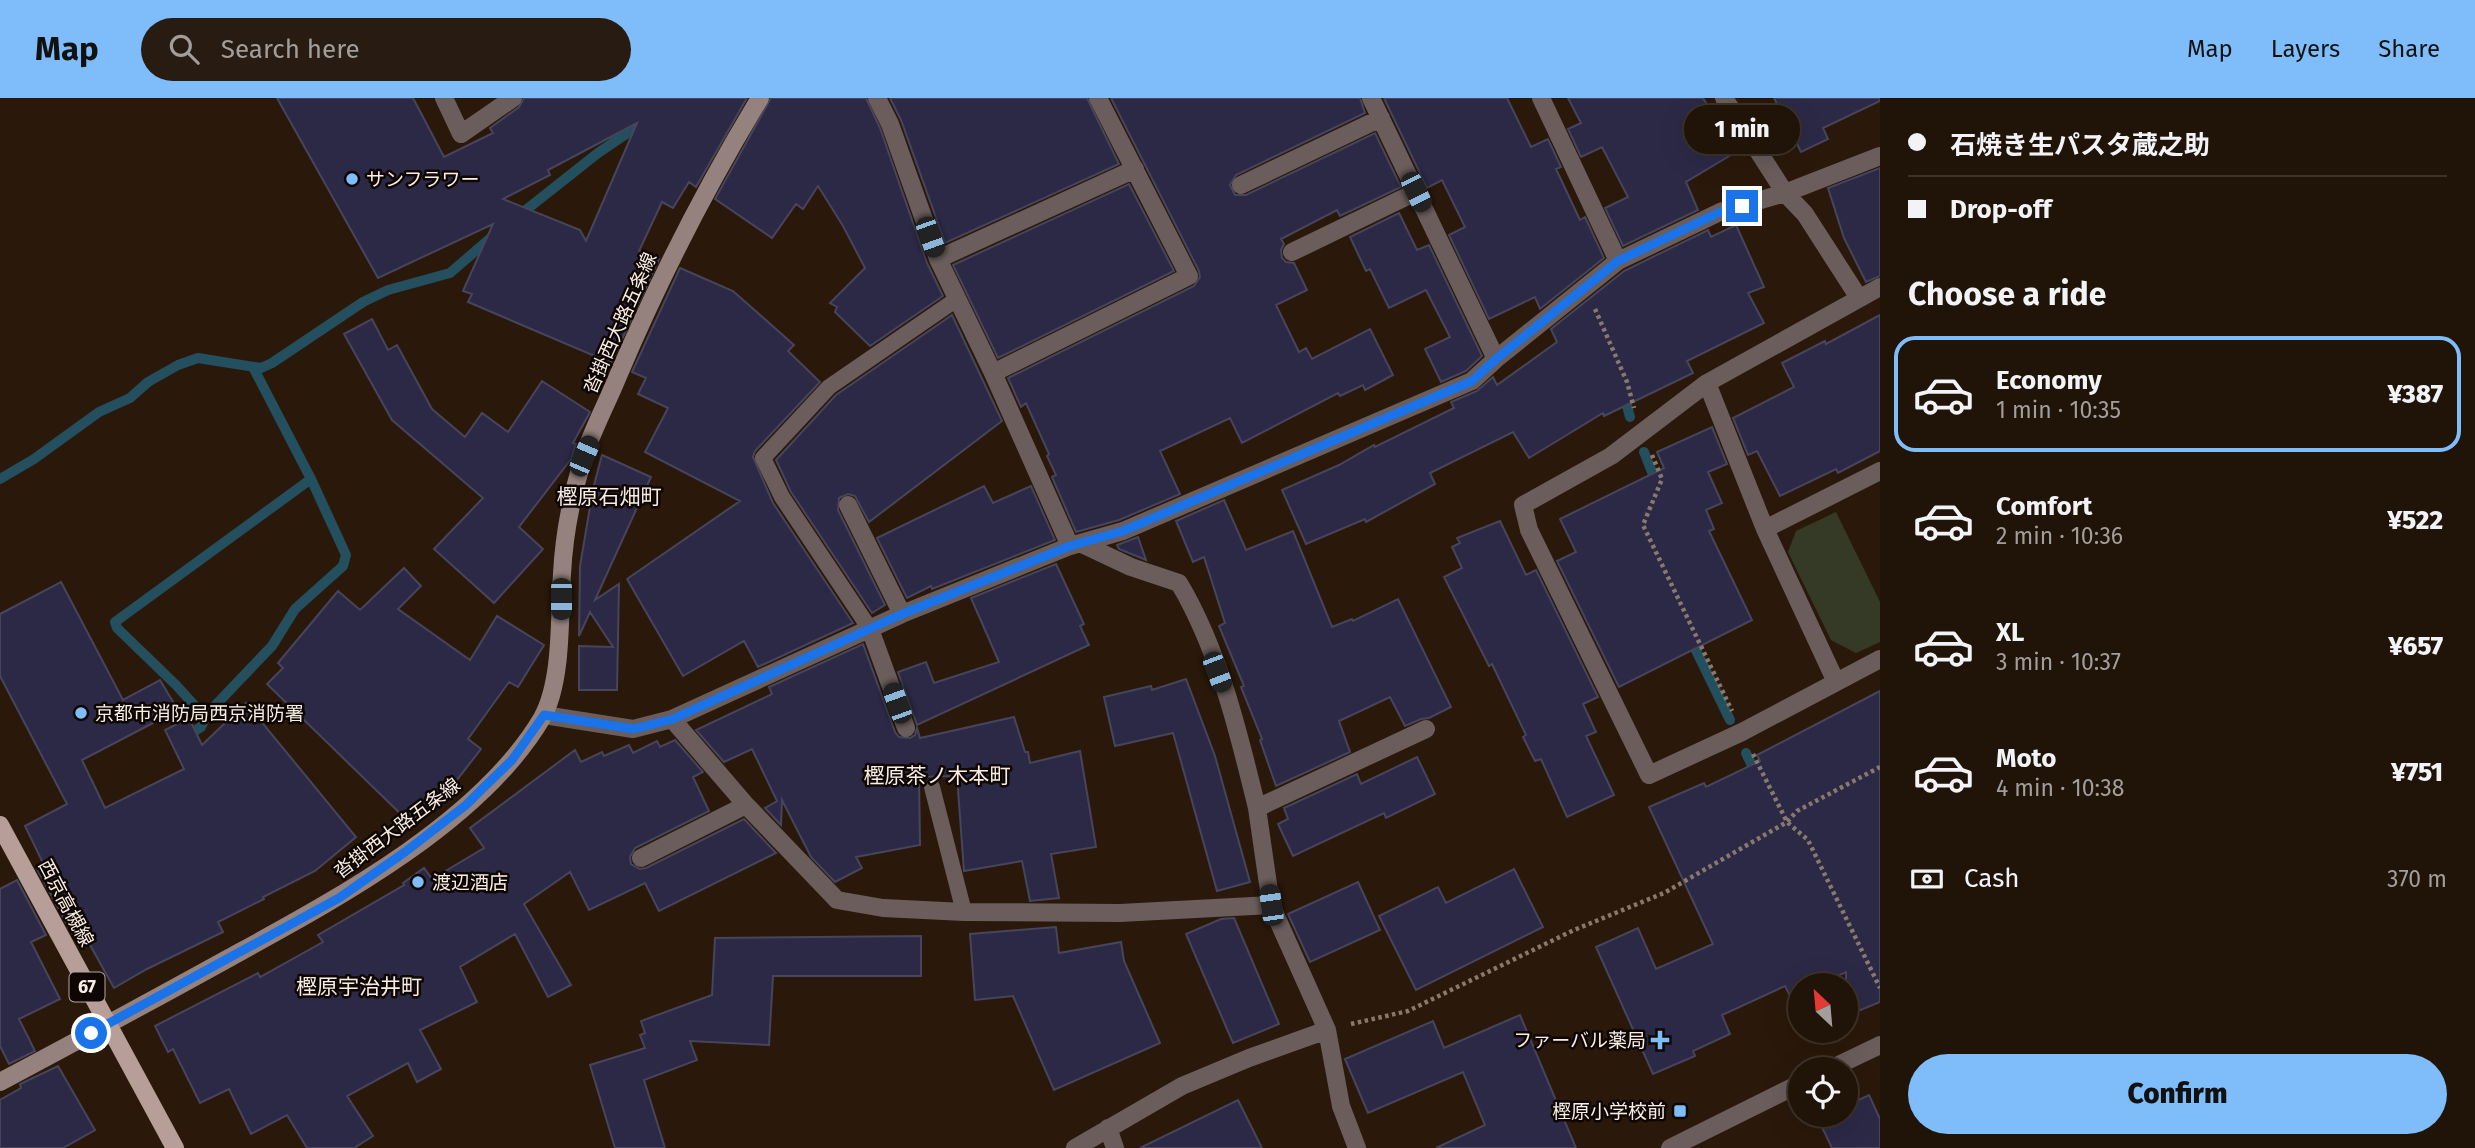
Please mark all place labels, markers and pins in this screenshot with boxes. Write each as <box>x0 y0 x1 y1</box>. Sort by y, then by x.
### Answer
place label: サンフラワー <box>366 168 479 191</box>
marker: サンフラワー <box>344 171 360 187</box>
place label: 京都市消防局西京消防署 <box>95 702 304 725</box>
marker: 京都市消防局西京消防署 <box>73 705 89 721</box>
place label: 渡辺酒店 <box>432 871 508 894</box>
marker: 渡辺酒店 <box>410 874 426 890</box>
place label: ファーバル薬局 <box>1513 1029 1646 1052</box>
marker: ファーバル薬局 <box>1652 1032 1668 1048</box>
place label: 樫原小学校前 <box>1552 1100 1666 1123</box>
marker: 樫原小学校前 <box>1672 1103 1688 1119</box>

